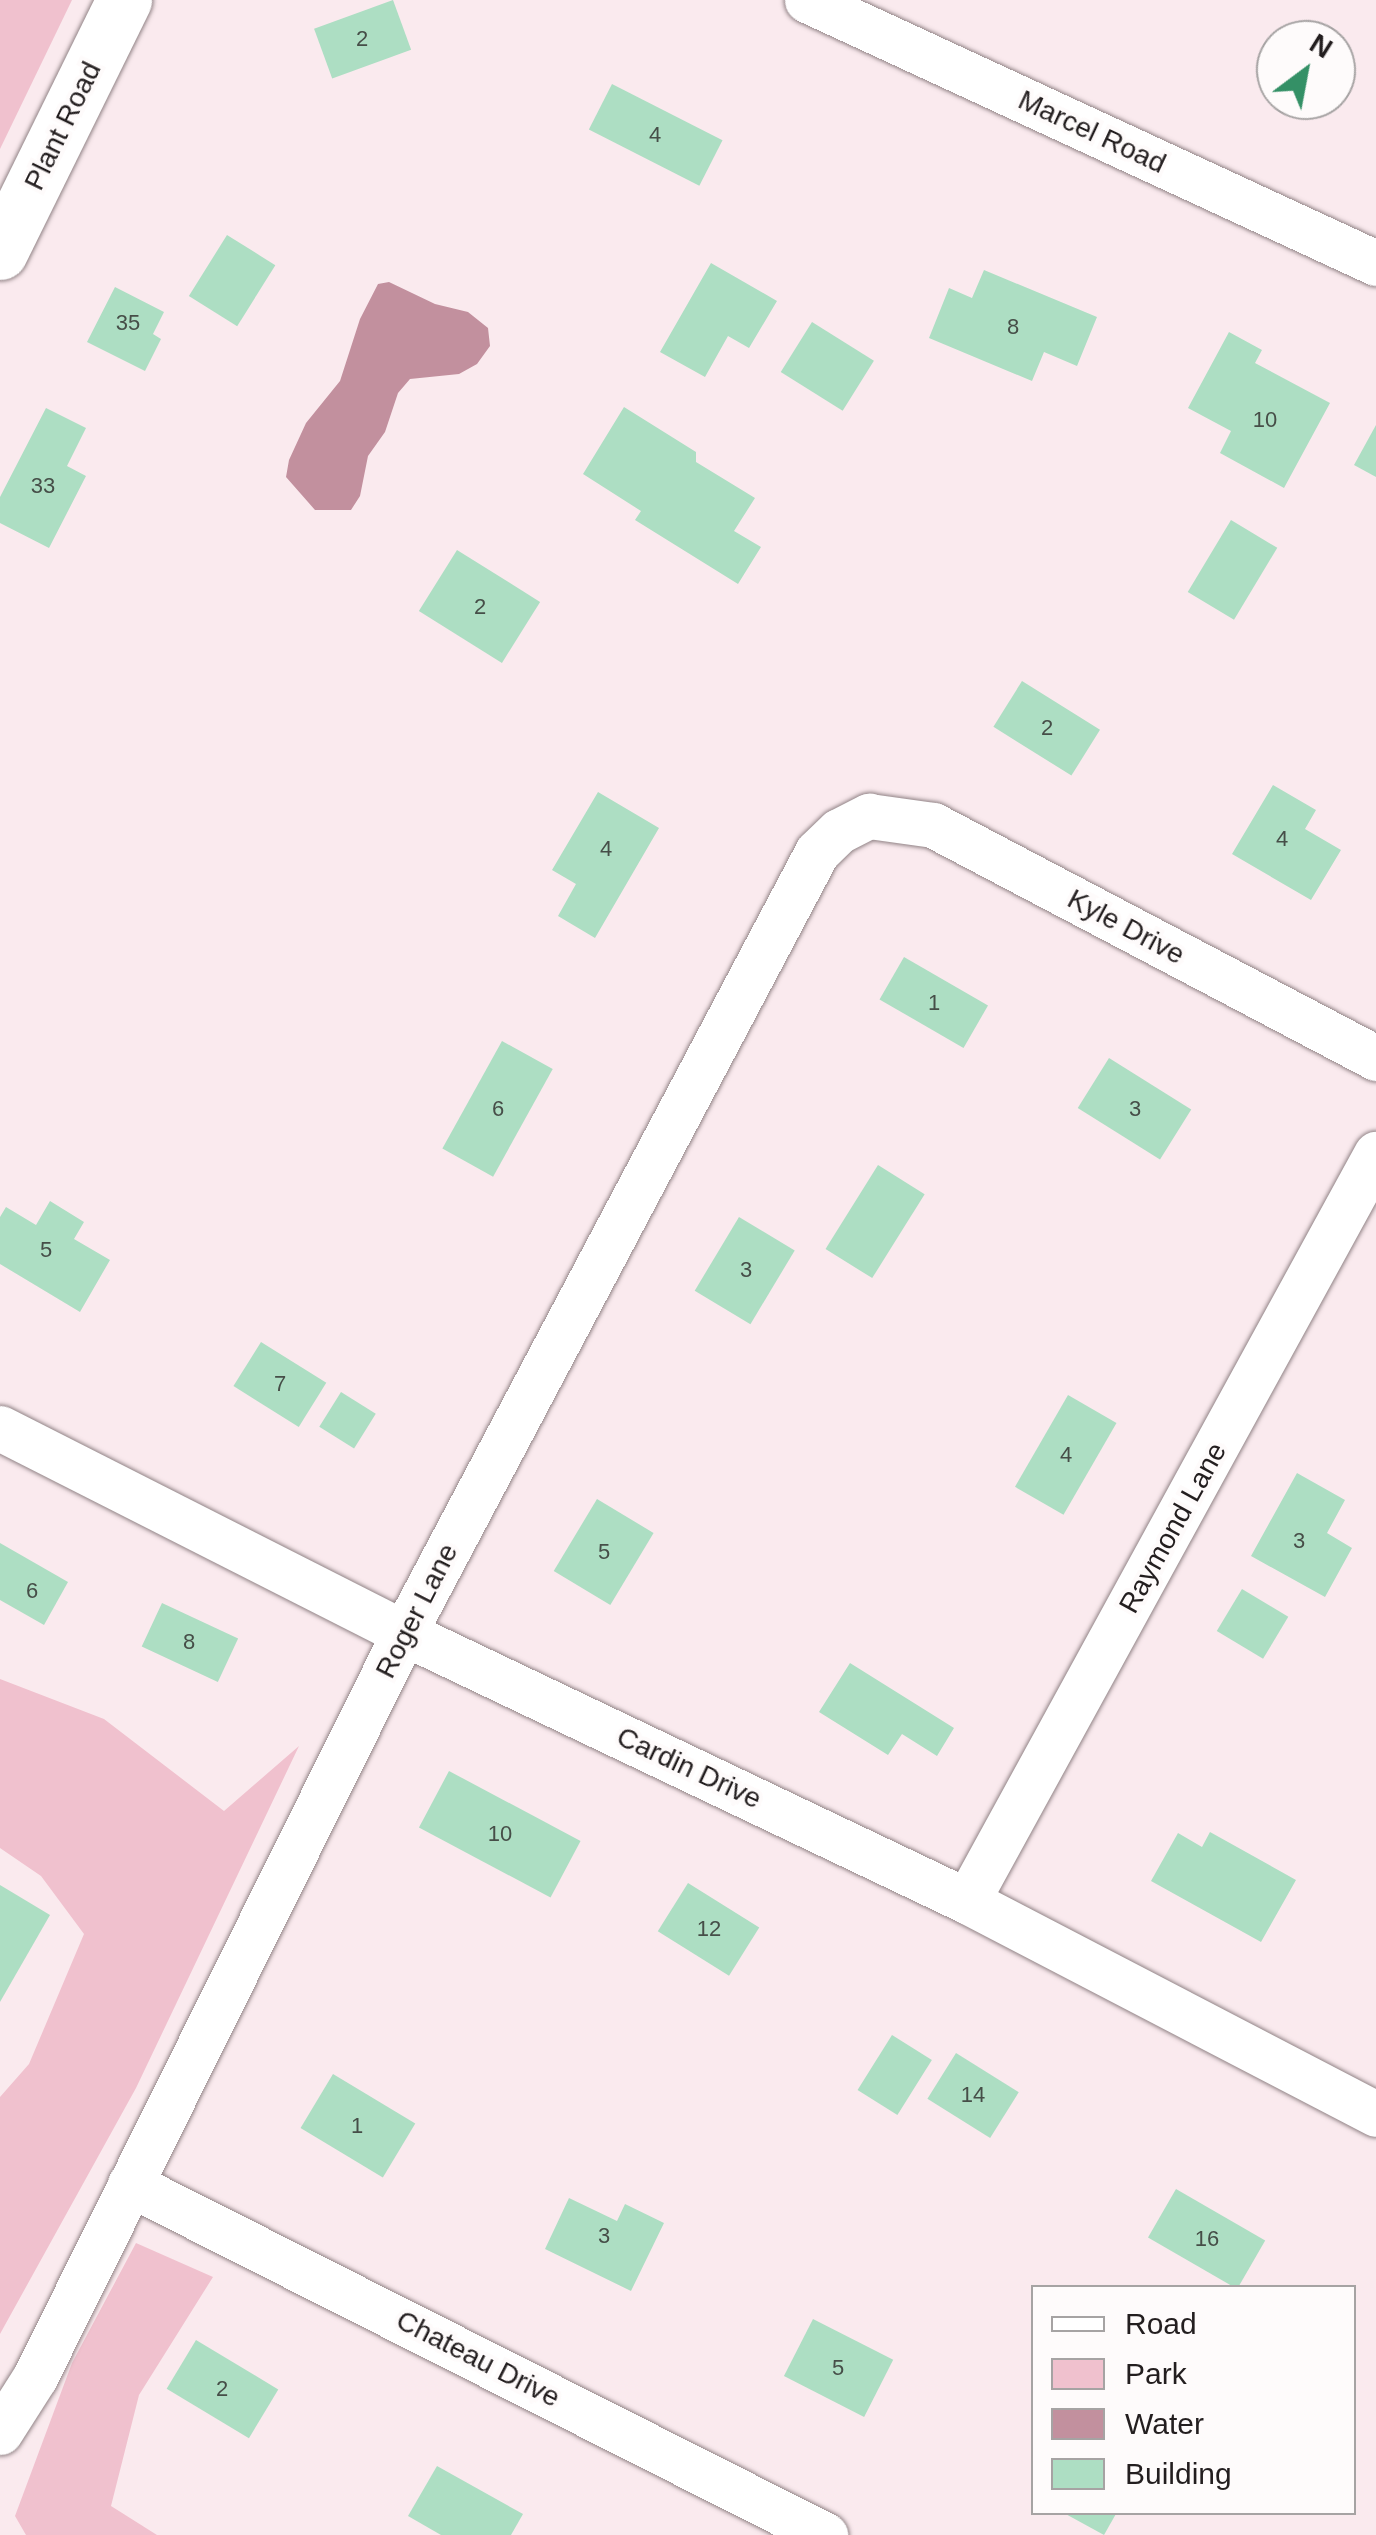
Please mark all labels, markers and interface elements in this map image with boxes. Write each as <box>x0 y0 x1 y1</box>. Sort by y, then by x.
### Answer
north arrow <box>1256 20 1356 120</box>
house number: 2 <box>356 26 368 52</box>
text: N <box>1304 27 1338 64</box>
street label: Plant Road <box>18 56 108 196</box>
street label: Marcel Road <box>1013 83 1171 181</box>
house number: 4 <box>649 122 661 148</box>
house number: 35 <box>116 310 140 336</box>
house number: 8 <box>1007 314 1019 340</box>
house number: 10 <box>1253 407 1277 433</box>
house number: 33 <box>31 473 55 499</box>
house number: 2 <box>474 594 486 620</box>
house number: 2 <box>1041 715 1053 741</box>
house number: 4 <box>1276 826 1288 852</box>
house number: 4 <box>600 836 612 862</box>
street label: Kyle Drive <box>1062 882 1190 972</box>
house number: 1 <box>928 990 940 1016</box>
house number: 6 <box>492 1096 504 1122</box>
house number: 3 <box>1129 1096 1141 1122</box>
house number: 5 <box>40 1237 52 1263</box>
house number: 3 <box>740 1257 752 1283</box>
house number: 7 <box>274 1371 286 1397</box>
street label: Raymond Lane <box>1112 1437 1234 1619</box>
house number: 4 <box>1060 1442 1072 1468</box>
house number: 3 <box>1293 1528 1305 1554</box>
street label: Roger Lane <box>369 1538 465 1684</box>
house number: 5 <box>598 1539 610 1565</box>
house number: 6 <box>26 1578 38 1604</box>
house number: 8 <box>183 1629 195 1655</box>
street label: Cardin Drive <box>611 1720 767 1816</box>
house number: 10 <box>488 1821 512 1847</box>
house number: 12 <box>697 1916 721 1942</box>
house number: 14 <box>961 2082 985 2108</box>
house number: 1 <box>351 2113 363 2139</box>
house number: 3 <box>598 2223 610 2249</box>
house number: 16 <box>1195 2226 1219 2252</box>
legend <box>1031 2285 1356 2515</box>
street label: Chateau Drive <box>391 2303 565 2415</box>
text: Road <box>1125 2307 1197 2340</box>
house number: 5 <box>832 2355 844 2381</box>
text: Park <box>1125 2357 1187 2390</box>
house number: 2 <box>216 2376 228 2402</box>
text: Water <box>1125 2407 1204 2440</box>
text: Building <box>1125 2457 1232 2490</box>

